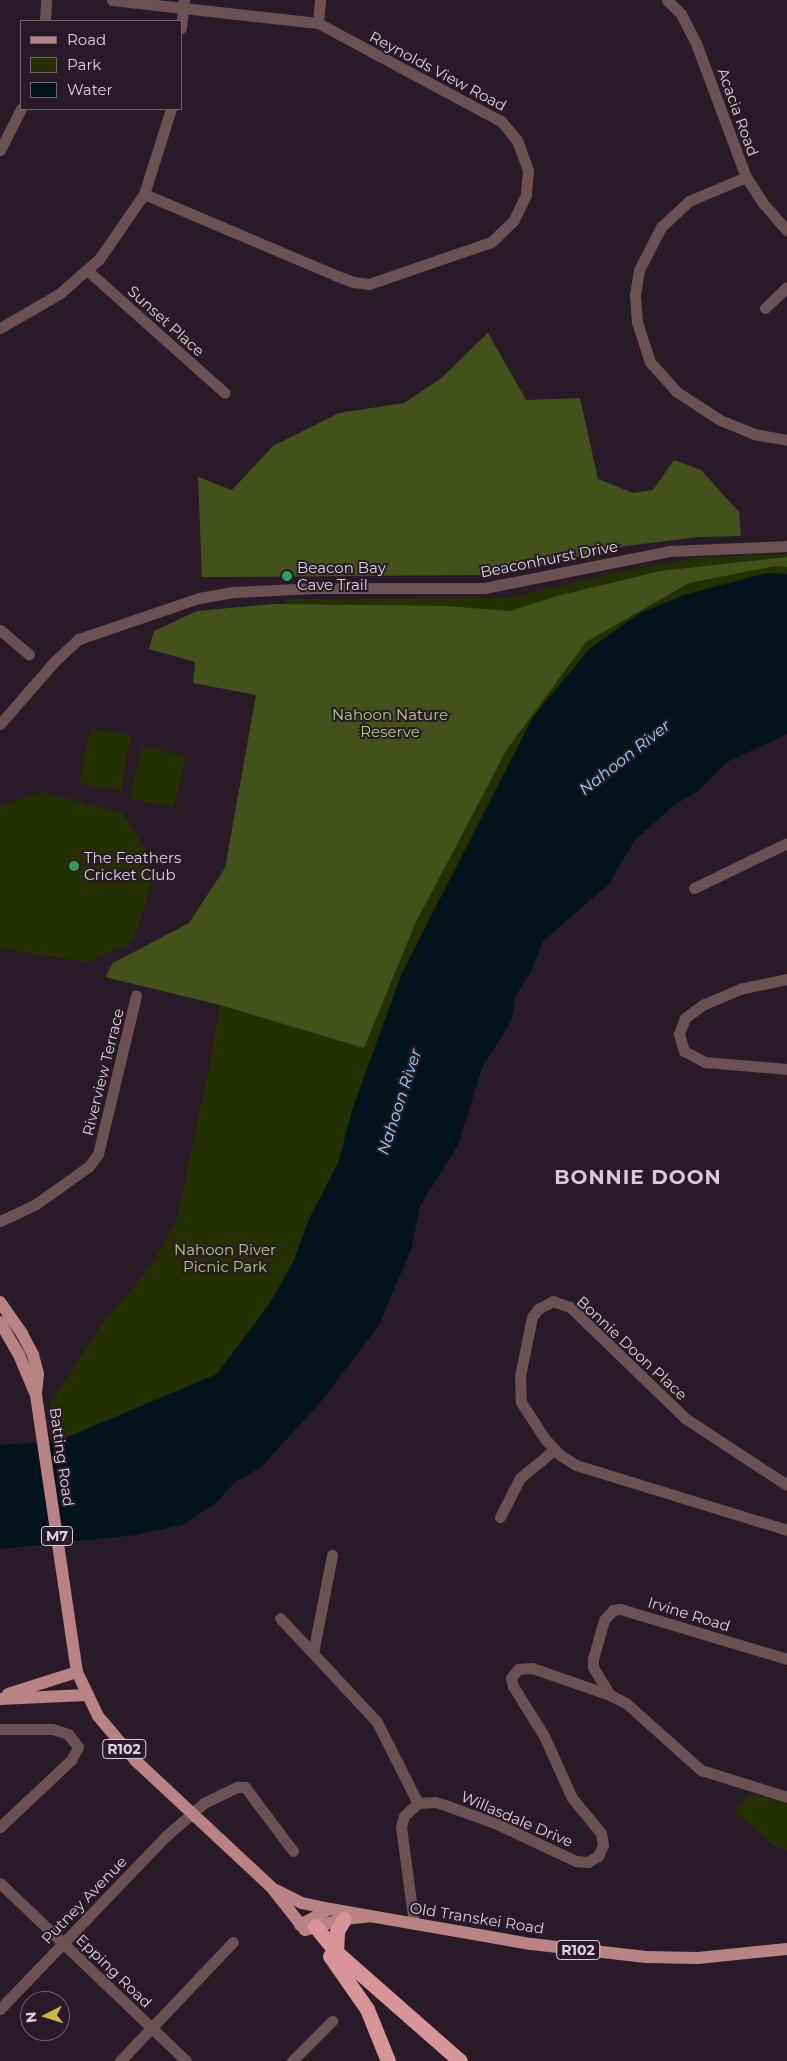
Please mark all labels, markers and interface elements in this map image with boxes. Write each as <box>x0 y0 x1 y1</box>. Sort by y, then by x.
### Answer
legend <box>20 20 182 110</box>
street label: Reynolds View Road <box>366 27 510 115</box>
text: Road <box>67 30 106 49</box>
text: Park <box>67 55 101 74</box>
street label: Acacia Road <box>714 66 762 158</box>
text: Water <box>67 80 113 99</box>
street label: Sunset Place <box>124 282 208 360</box>
street label: Beaconhurst Drive <box>479 537 619 581</box>
place label: Beacon Bay Cave Trail <box>297 558 386 593</box>
marker: Beacon Bay Cave Trail <box>281 570 293 582</box>
park label: Nahoon Nature Reserve <box>332 705 448 740</box>
water label: Nahoon River <box>576 717 674 799</box>
place label: The Feathers Cricket Club <box>84 848 181 883</box>
marker: The Feathers Cricket Club <box>68 860 80 872</box>
street label: Riverview Terrace <box>78 1006 128 1138</box>
water label: Nahoon River <box>374 1047 426 1157</box>
district label: BONNIE DOON <box>553 1165 723 1189</box>
park label: Nahoon River Picnic Park <box>174 1240 276 1275</box>
street label: Bonnie Doon Place <box>573 1292 691 1404</box>
street label: Batting Road <box>46 1406 78 1508</box>
road number: M7 <box>41 1524 73 1548</box>
street label: Irvine Road <box>646 1593 732 1635</box>
road number: R102 <box>102 1738 146 1760</box>
street label: Willasdale Drive <box>458 1787 576 1851</box>
street label: Putney Avenue <box>38 1852 130 1948</box>
street label: Old Transkei Road <box>409 1898 545 1938</box>
street label: Epping Road <box>73 1930 155 2012</box>
road number: R102 <box>556 1938 600 1962</box>
north arrow <box>20 1991 70 2041</box>
text: N <box>22 2011 41 2024</box>

